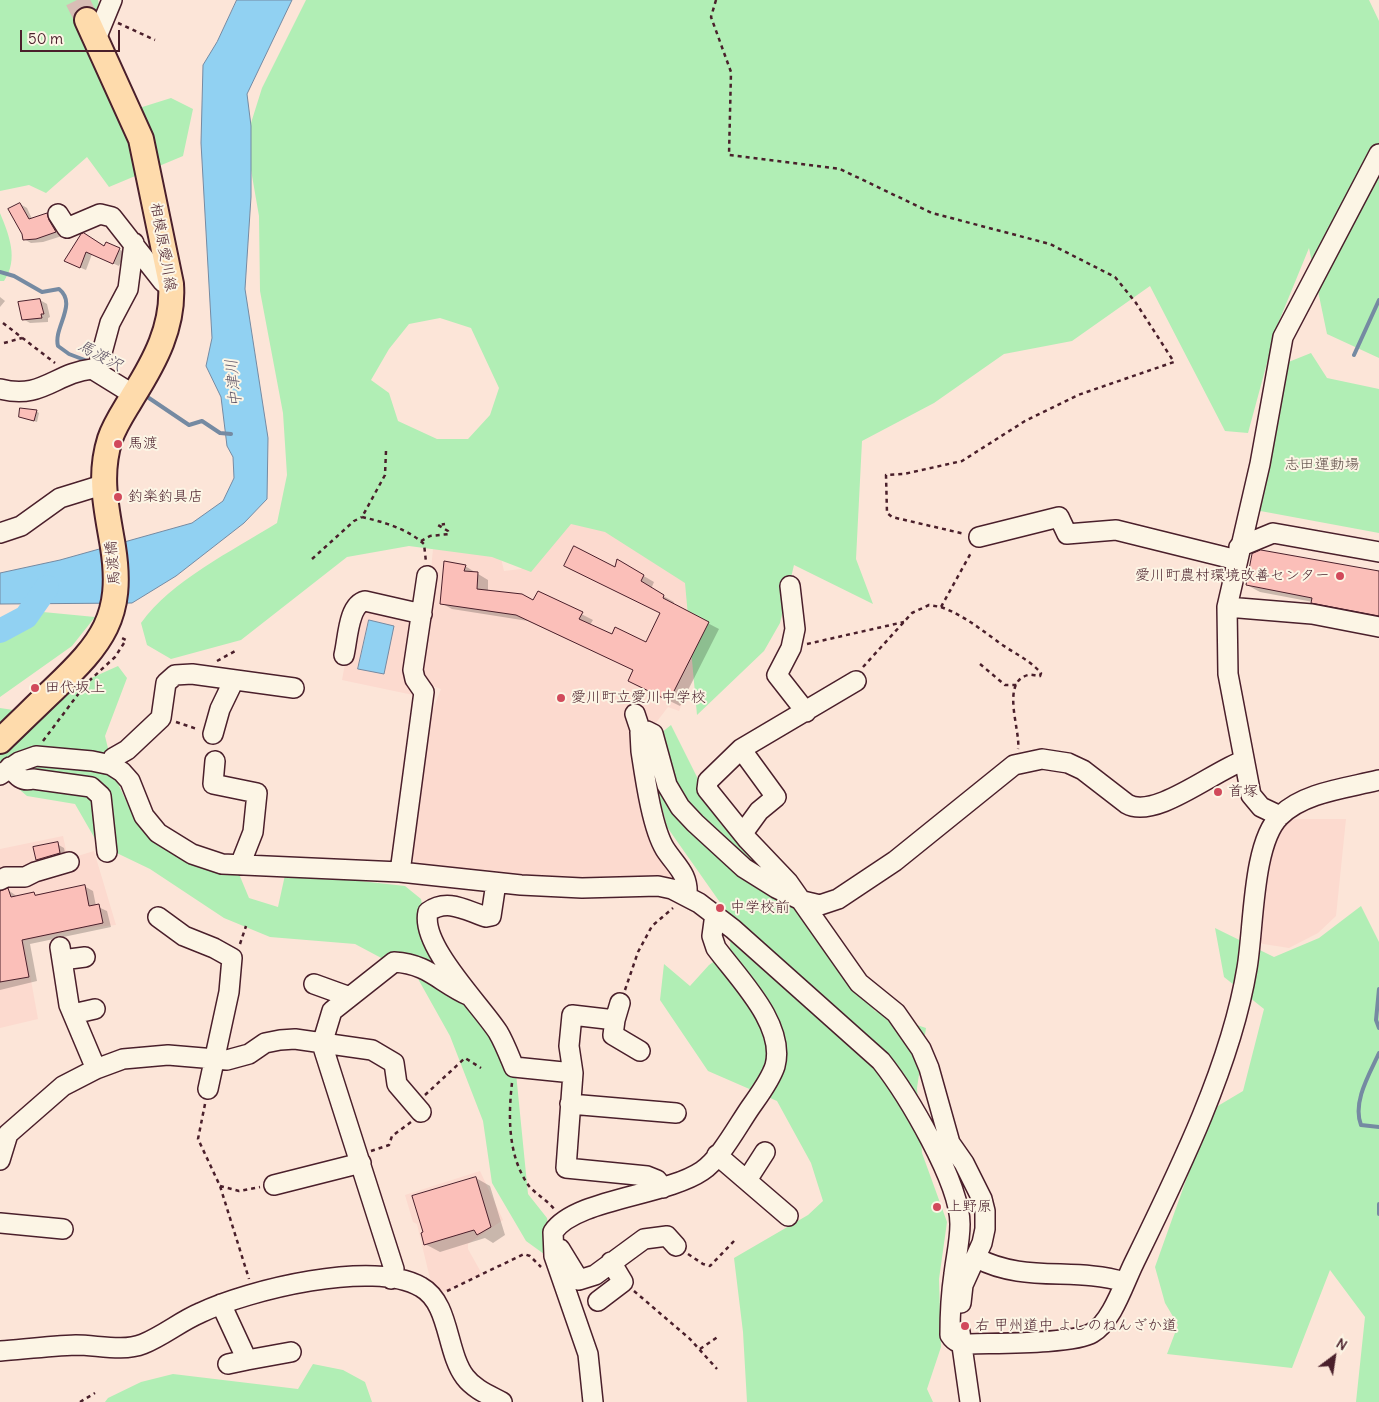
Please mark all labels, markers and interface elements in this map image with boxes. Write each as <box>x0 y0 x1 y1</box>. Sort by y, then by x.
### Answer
scale bar <box>22 20 122 52</box>
text: 50 m <box>28 29 63 48</box>
street label: 相模原愛川線 <box>146 201 180 293</box>
water label: 馬渡沢 <box>74 336 126 376</box>
water label: 中津川 <box>222 358 246 408</box>
place label: 馬渡 <box>128 435 158 453</box>
marker: 馬渡 <box>112 438 124 450</box>
park label: 志田運動場 <box>1285 456 1359 474</box>
place label: 釣楽釣具店 <box>128 488 203 506</box>
marker: 釣楽釣具店 <box>112 491 124 503</box>
street label: 馬渡橋 <box>102 540 124 586</box>
place label: 愛川町農村環境改善センター <box>1135 567 1330 585</box>
marker: 愛川町農村環境改善センター <box>1334 570 1346 582</box>
place label: 田代坂上 <box>45 679 105 697</box>
marker: 田代坂上 <box>29 682 41 694</box>
place label: 愛川町立愛川中学校 <box>571 689 706 707</box>
marker: 愛川町立愛川中学校 <box>555 692 567 704</box>
place label: 首塚 <box>1228 783 1258 801</box>
marker: 首塚 <box>1212 786 1224 798</box>
place label: 中学校前 <box>730 899 790 917</box>
marker: 中学校前 <box>714 902 726 914</box>
place label: 上野原 <box>947 1198 992 1216</box>
marker: 上野原 <box>931 1201 943 1213</box>
place label: 右 甲州道中 よしのねんざか道 <box>975 1317 1177 1335</box>
marker: 右 甲州道中 よしのねんざか道 <box>959 1320 971 1332</box>
north arrow <box>1309 1332 1359 1382</box>
text: N <box>1333 1334 1351 1354</box>

